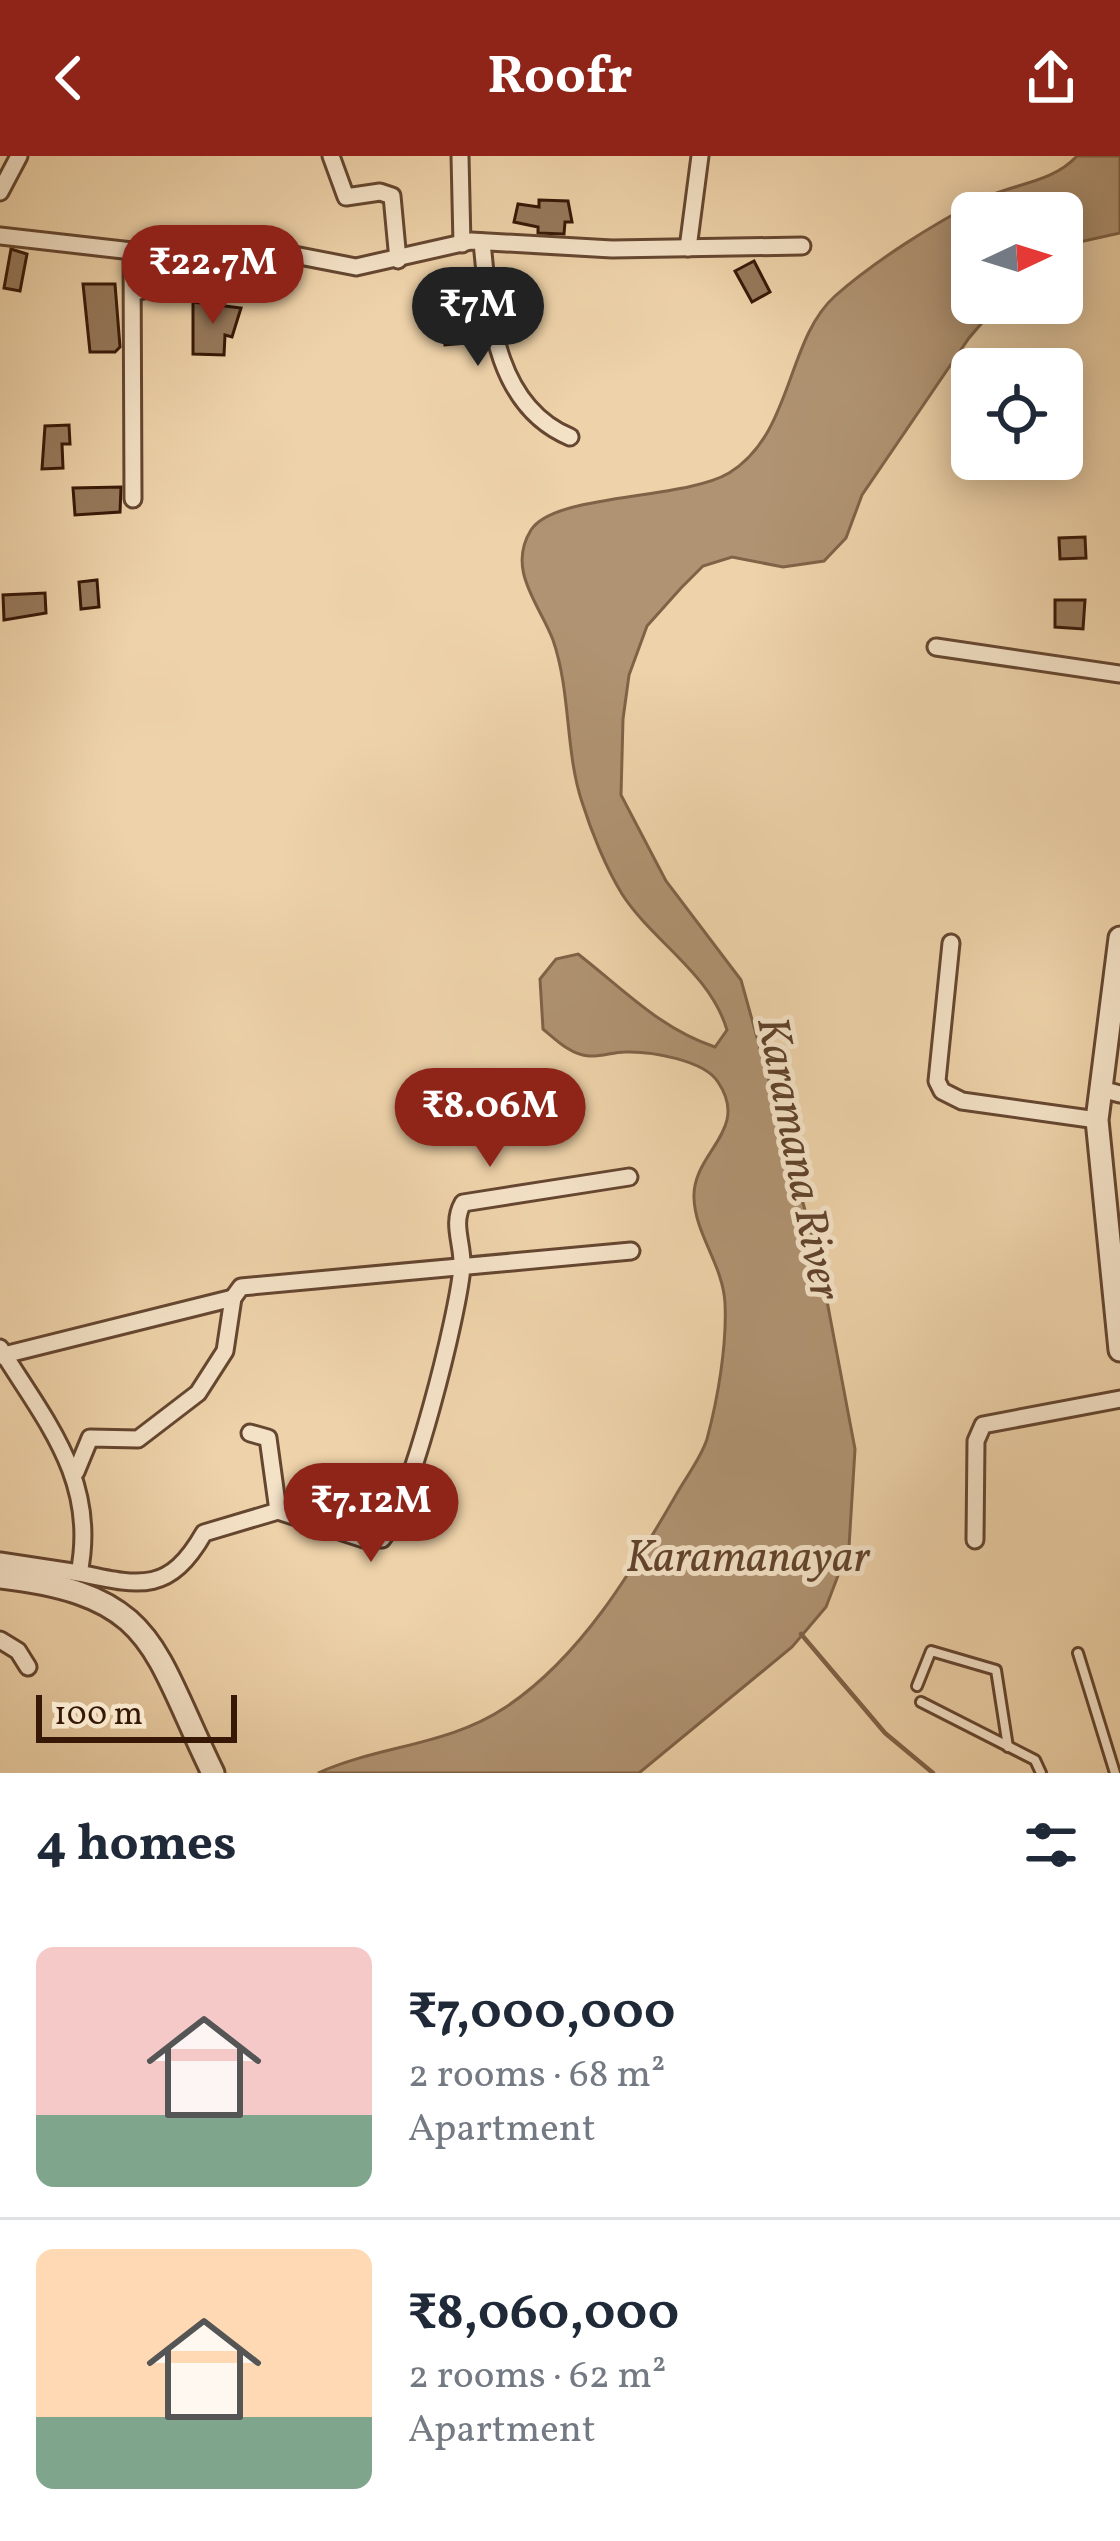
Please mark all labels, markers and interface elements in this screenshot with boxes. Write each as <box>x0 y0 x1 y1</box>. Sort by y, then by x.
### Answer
text: Roofr <box>487 41 633 116</box>
icon: back <box>36 45 102 111</box>
icon: share <box>1018 45 1084 111</box>
north arrow <box>951 192 1083 324</box>
map controls <box>951 192 1083 480</box>
pin: ₹22.7M <box>115 225 311 327</box>
text: ₹22.7M <box>149 237 277 291</box>
pin: ₹7M <box>420 267 536 369</box>
text: ₹7M <box>439 279 517 333</box>
button: locate <box>951 348 1083 480</box>
water label: Karamana River <box>738 1012 855 1306</box>
pin: ₹8.06M <box>392 1068 588 1170</box>
text: ₹8.06M <box>422 1080 558 1134</box>
pin: ₹7.12M <box>273 1463 469 1565</box>
text: ₹7.12M <box>310 1475 432 1529</box>
water label: Karamanayar <box>626 1528 870 1591</box>
scale bar <box>36 1689 237 1742</box>
text: 100 m <box>54 1693 143 1739</box>
text: 4 homes <box>36 1810 237 1881</box>
icon: filters <box>1018 1812 1084 1878</box>
text: ₹7,000,000 <box>408 1978 676 2049</box>
icon: home <box>132 1995 276 2139</box>
text: 2 rooms · 68 m² <box>408 2049 665 2103</box>
text: Apartment <box>408 2103 596 2157</box>
text: ₹8,060,000 <box>408 2279 679 2350</box>
icon: home <box>132 2297 276 2441</box>
text: 2 rooms · 62 m² <box>408 2350 666 2404</box>
text: Apartment <box>408 2404 596 2458</box>

